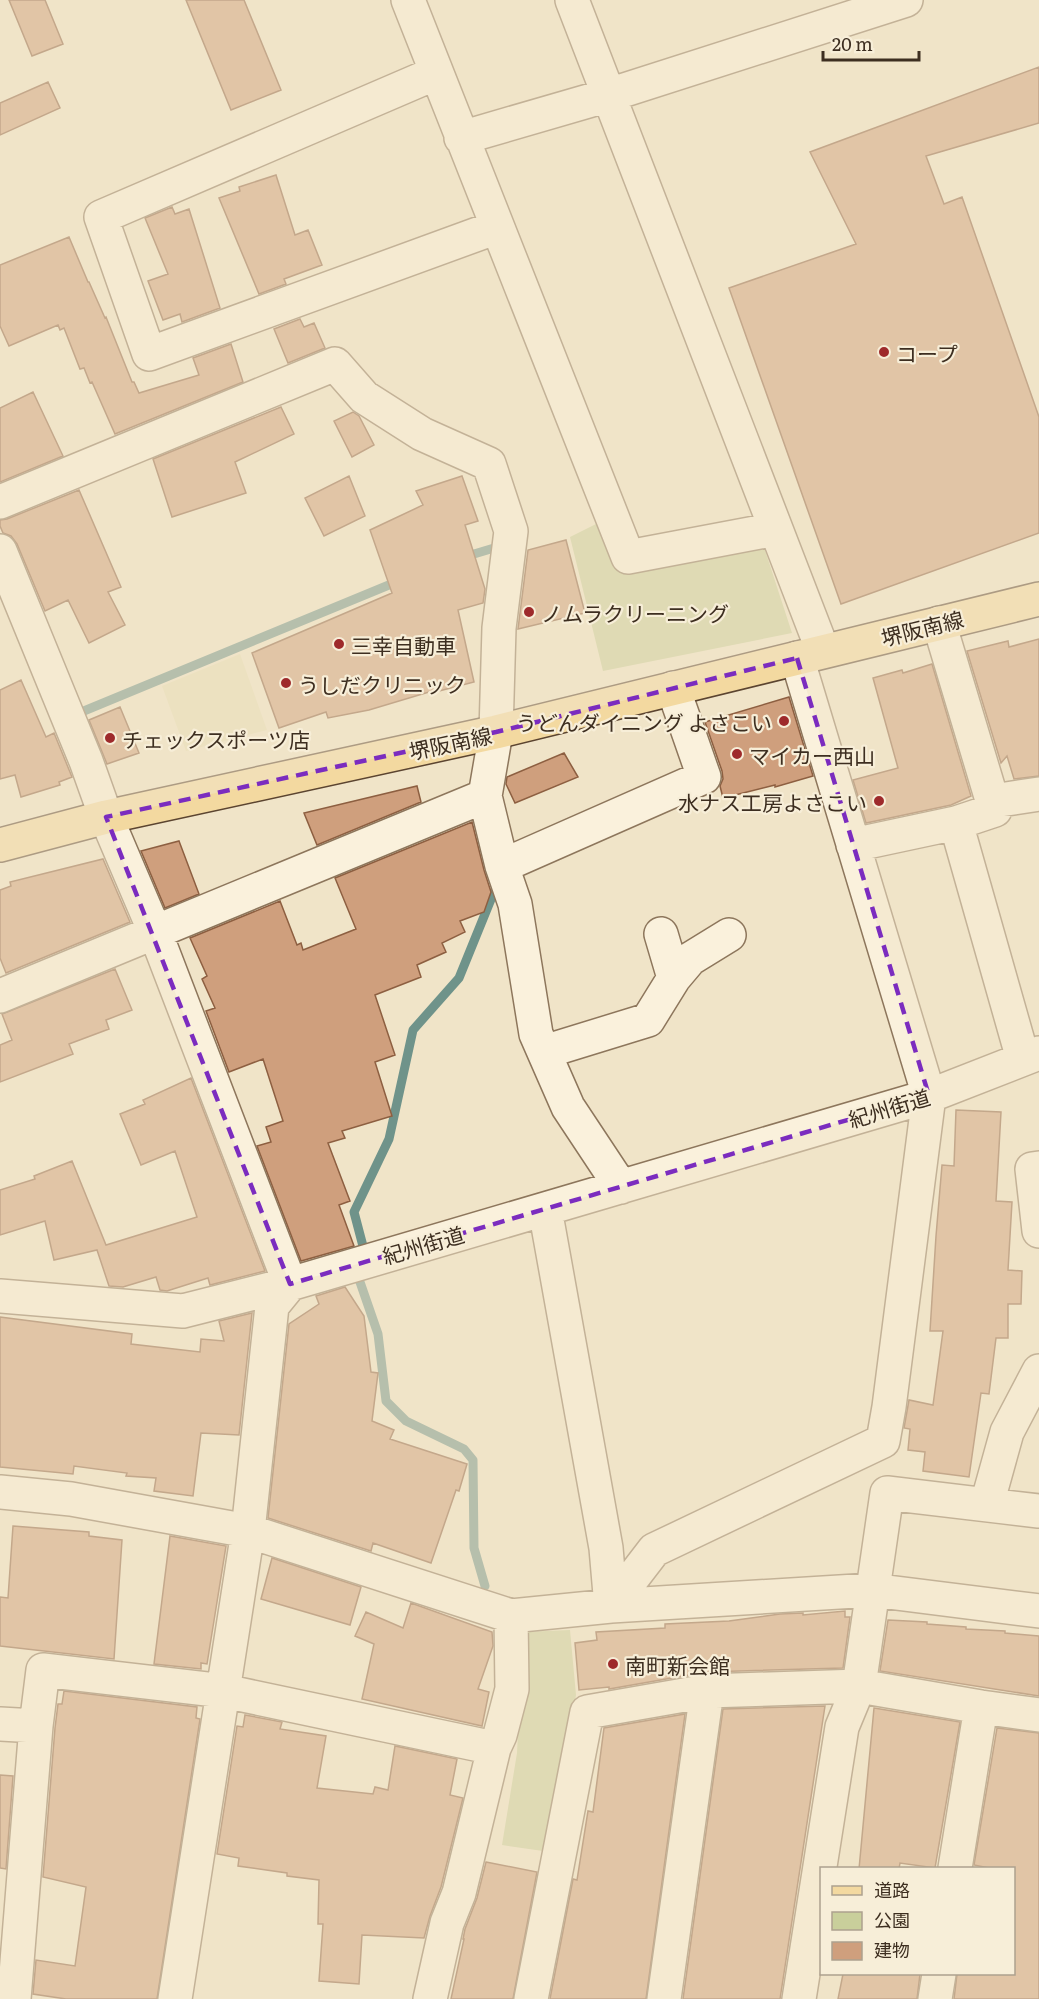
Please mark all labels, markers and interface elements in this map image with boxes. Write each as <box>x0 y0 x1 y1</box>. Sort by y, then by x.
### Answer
scale bar <box>823 24 919 62</box>
text: 20 m <box>832 30 873 57</box>
place label: コープ <box>896 337 958 368</box>
marker: コープ <box>877 345 891 359</box>
place label: ノムラクリーニング <box>541 597 729 628</box>
street label: 堺阪南線 <box>877 602 967 652</box>
marker: ノムラクリーニング <box>522 605 536 619</box>
place label: 三幸自動車 <box>351 629 456 660</box>
marker: 三幸自動車 <box>332 637 346 651</box>
place label: うしだクリニック <box>298 668 466 699</box>
marker: うしだクリニック <box>279 676 293 690</box>
place label: うどんダイニング よさこい <box>516 706 772 737</box>
marker: うどんダイニング よさこい <box>777 714 791 728</box>
street label: 堺阪南線 <box>406 718 494 766</box>
place label: チェックスポーツ店 <box>122 723 310 754</box>
marker: チェックスポーツ店 <box>103 731 117 745</box>
place label: マイカー西山 <box>749 739 875 770</box>
marker: マイカー西山 <box>730 747 744 761</box>
place label: 水ナス工房よさこい <box>678 786 867 817</box>
marker: 水ナス工房よさこい <box>872 794 886 808</box>
street label: 紀州街道 <box>844 1080 934 1134</box>
street label: 紀州街道 <box>378 1218 468 1270</box>
place label: 南町新会館 <box>625 1649 730 1680</box>
marker: 南町新会館 <box>606 1657 620 1671</box>
legend <box>820 1867 1015 1975</box>
text: 道路 <box>874 1876 910 1903</box>
text: 公園 <box>874 1906 910 1933</box>
text: 建物 <box>874 1936 910 1963</box>

